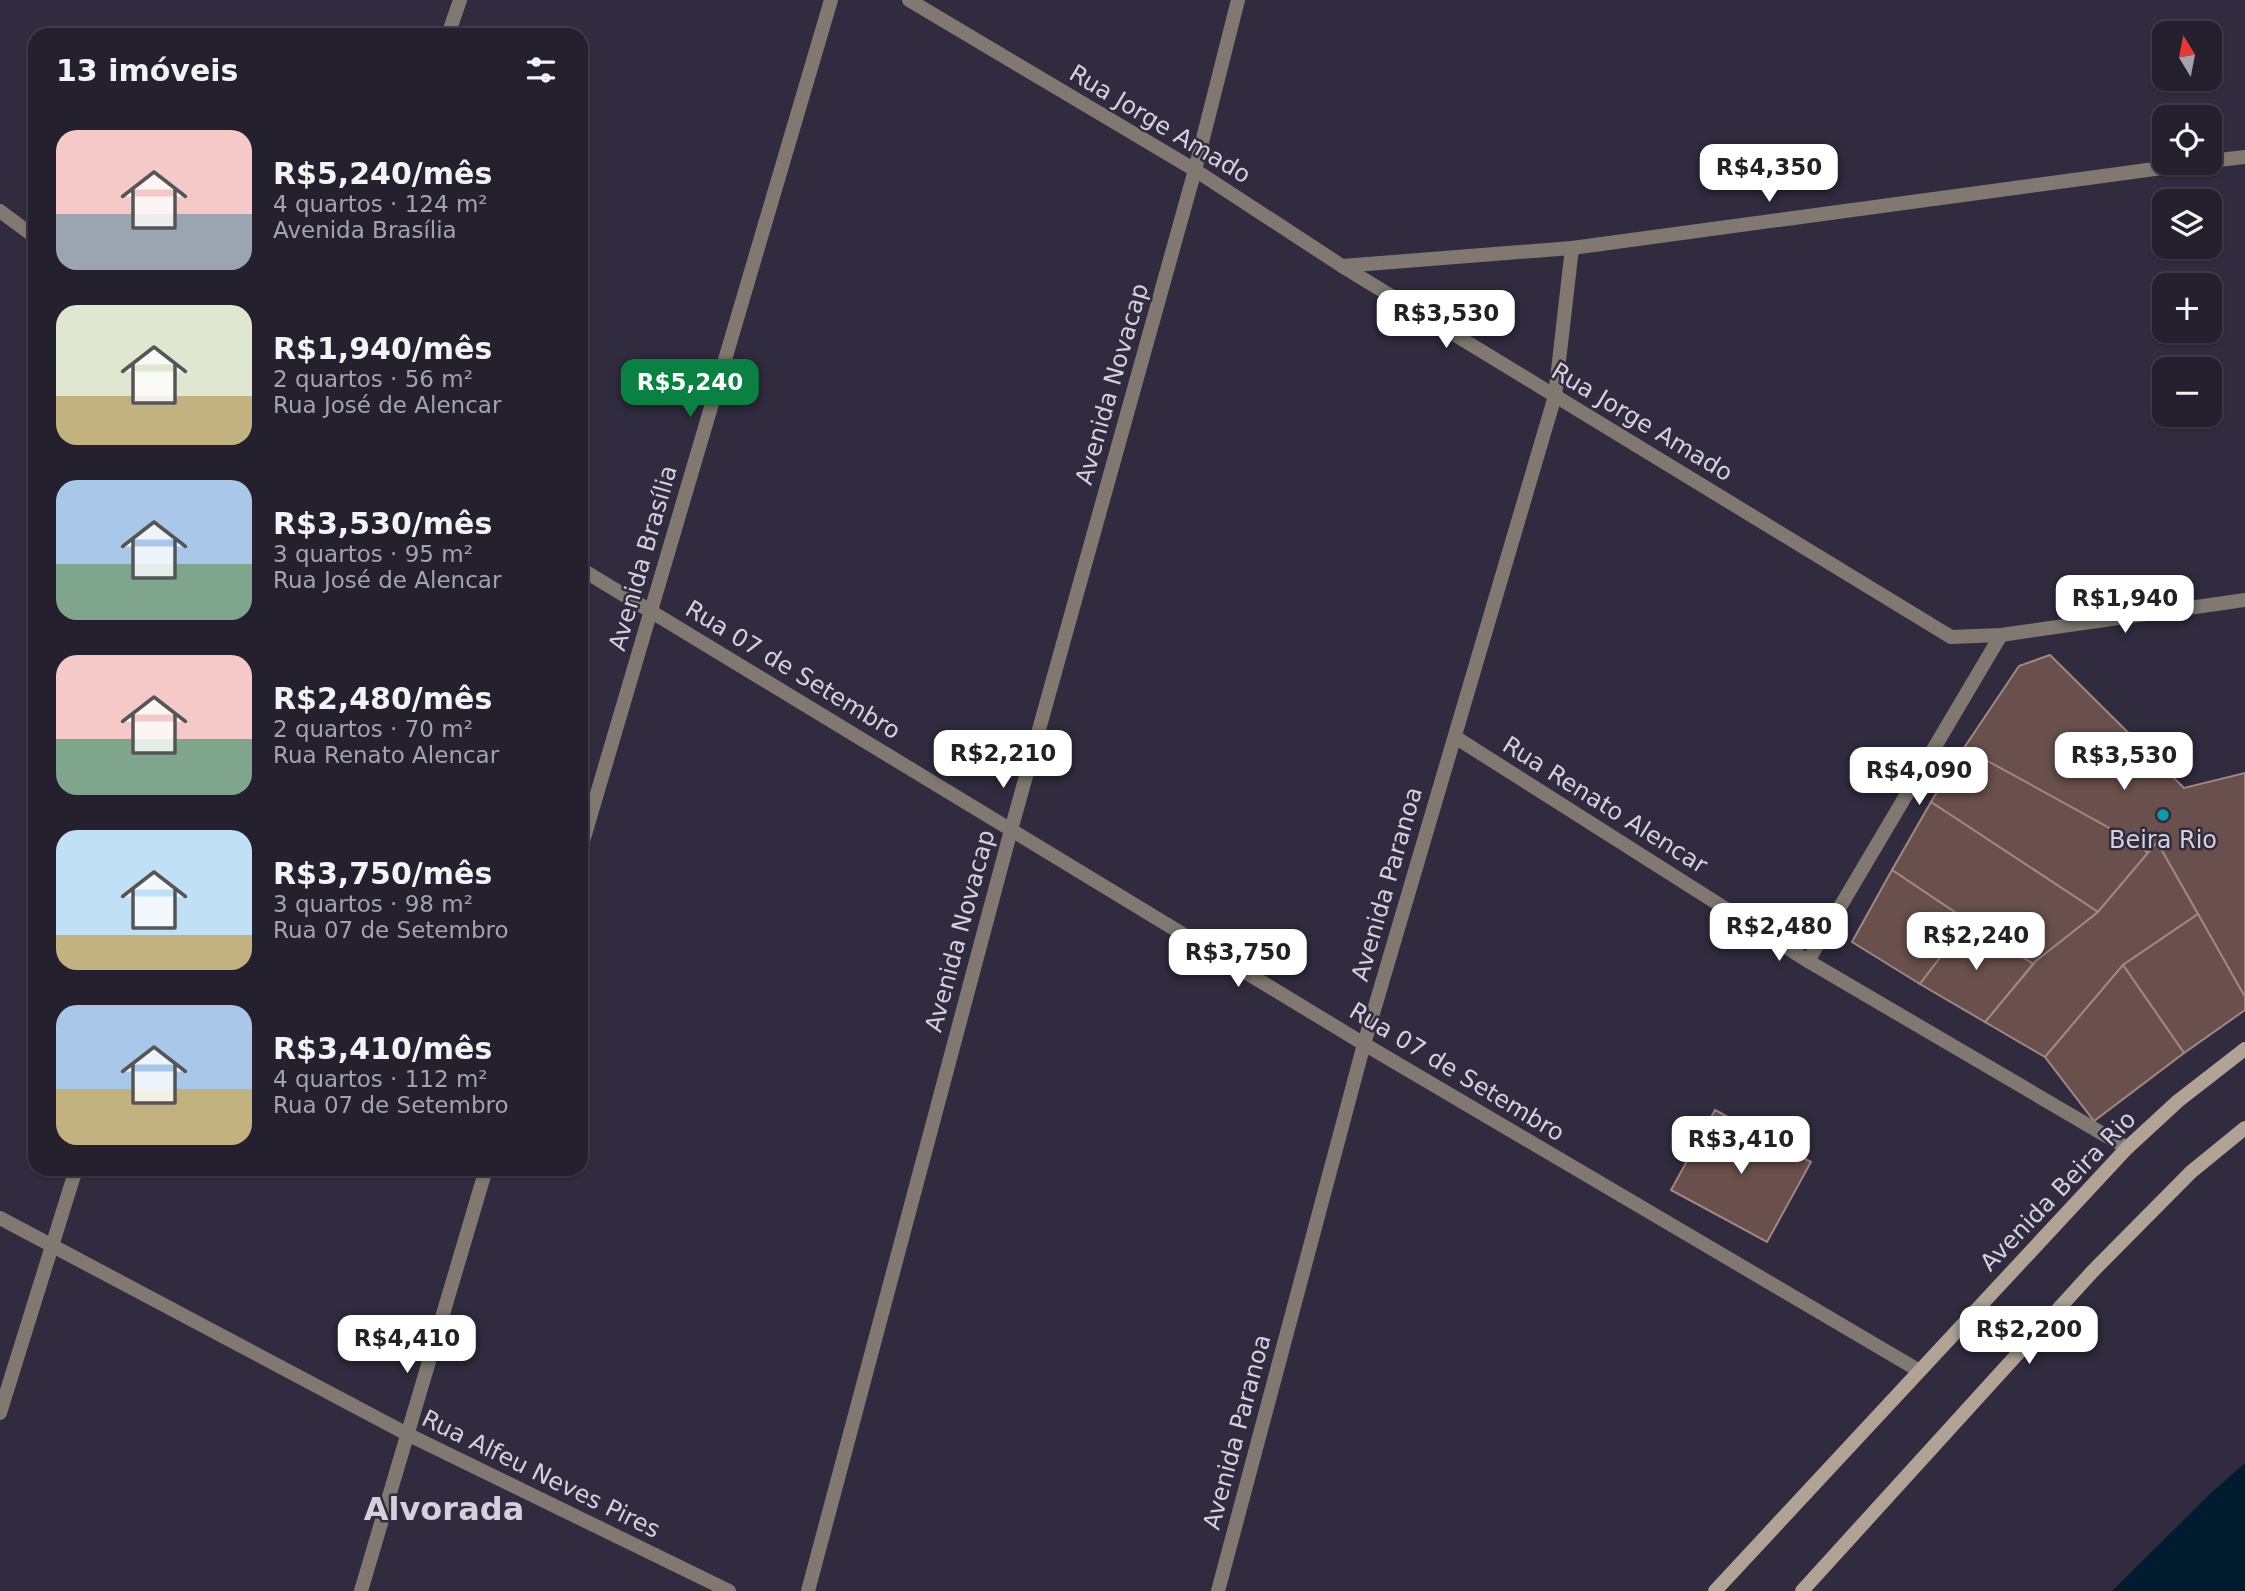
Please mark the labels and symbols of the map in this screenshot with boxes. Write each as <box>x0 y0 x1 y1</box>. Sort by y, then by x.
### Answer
north arrow <box>2152 21 2222 91</box>
street label: Rua Jorge Amado <box>1064 59 1256 189</box>
pin: R$4,350 <box>1704 144 1834 204</box>
street label: Avenida Novacap <box>1070 280 1154 488</box>
pin: R$3,530 <box>1381 290 1511 350</box>
street label: Rua Jorge Amado <box>1546 357 1738 487</box>
pin: R$5,240 <box>625 360 755 419</box>
street label: Avenida Brasília <box>603 462 683 654</box>
pin: R$1,940 <box>2060 576 2190 635</box>
street label: Rua 07 de Setembro <box>680 595 906 745</box>
pin: R$2,210 <box>938 730 1068 790</box>
street label: Rua Renato Alencar <box>1498 731 1713 879</box>
pin: R$3,530 <box>2059 732 2189 792</box>
pin: R$4,090 <box>1854 748 1984 807</box>
street label: Avenida Paranoa <box>1346 784 1428 984</box>
marker: Beira Rio <box>2155 807 2171 823</box>
place label: Beira Rio <box>2109 826 2217 854</box>
street label: Avenida Novacap <box>920 827 1000 1035</box>
pin: R$2,480 <box>1714 904 1844 963</box>
pin: R$2,240 <box>1911 912 2041 972</box>
pin: R$3,750 <box>1173 930 1303 989</box>
street label: Rua 07 de Setembro <box>1344 997 1570 1147</box>
street label: Avenida Beira Rio <box>1974 1105 2142 1277</box>
pin: R$3,410 <box>1676 1116 1806 1176</box>
pin: R$2,200 <box>1964 1306 2094 1366</box>
pin: R$4,410 <box>342 1316 472 1375</box>
street label: Avenida Paranoa <box>1198 1331 1276 1533</box>
street label: Rua Alfeu Neves Pires <box>417 1404 665 1544</box>
district label: Alvorada <box>364 1490 524 1528</box>

